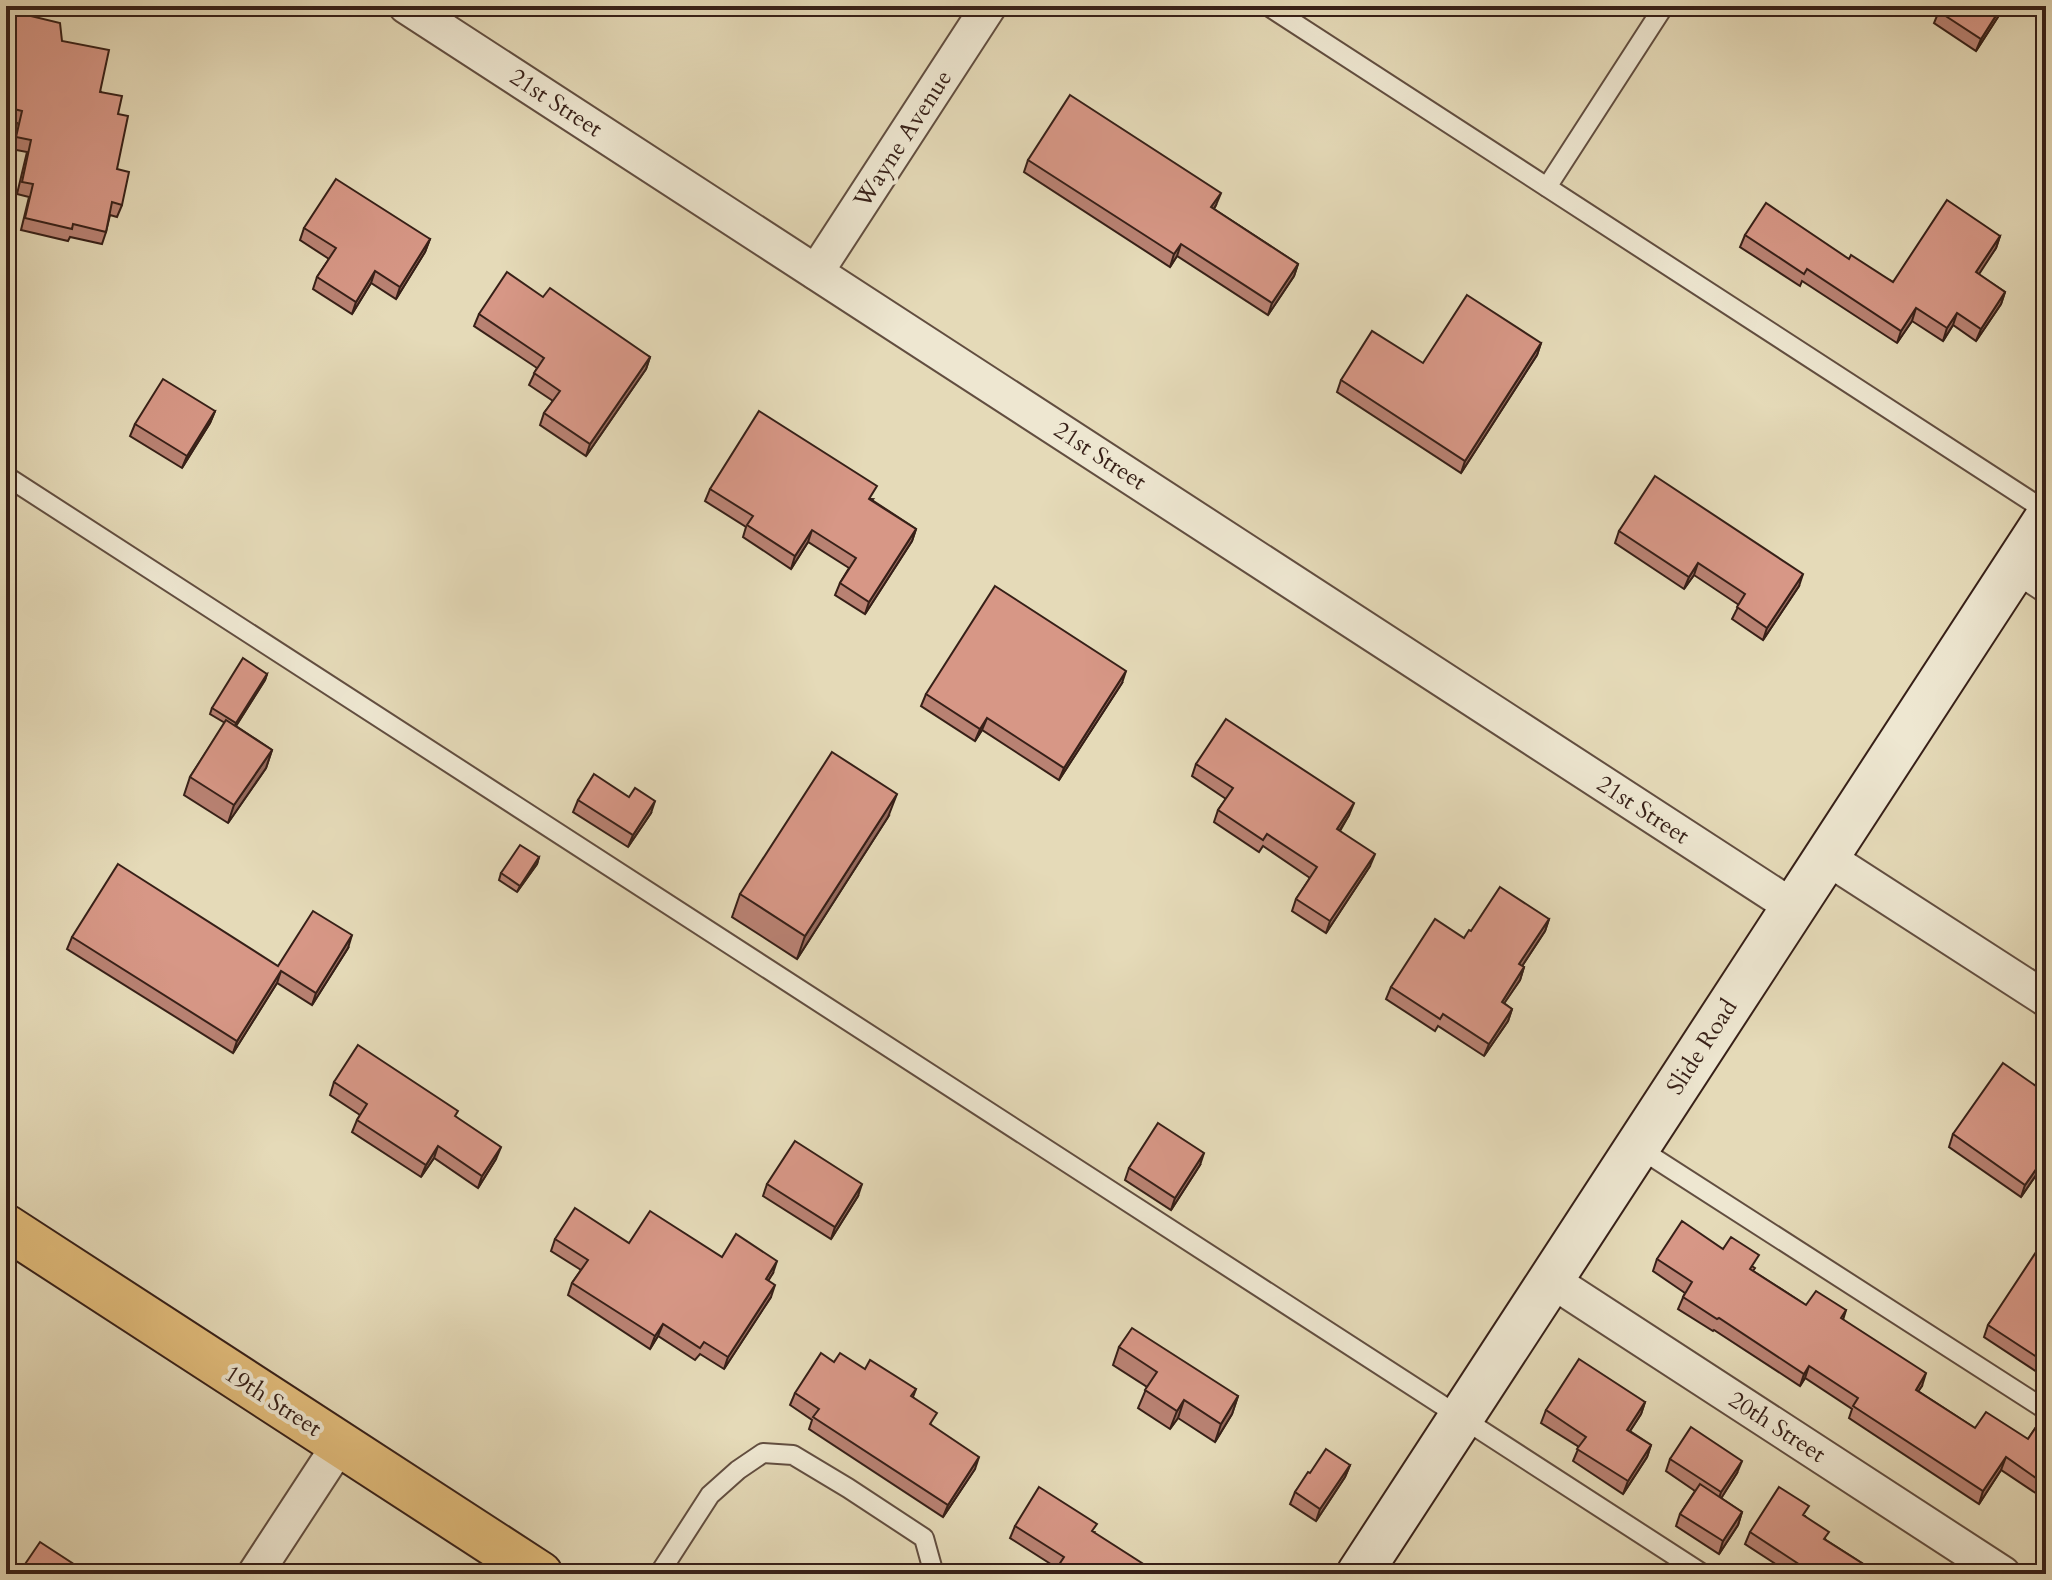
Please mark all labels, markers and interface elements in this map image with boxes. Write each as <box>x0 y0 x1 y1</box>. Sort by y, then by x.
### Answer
street label: 21st Street <box>503 61 609 145</box>
street label: Wayne Avenue <box>845 64 960 215</box>
street label: 21st Street <box>1047 414 1153 498</box>
street label: 21st Street <box>1590 768 1696 852</box>
street label: Slide Road <box>1659 993 1745 1101</box>
street label: 19th Street <box>218 1357 328 1445</box>
street label: 20th Street <box>1722 1383 1832 1471</box>

